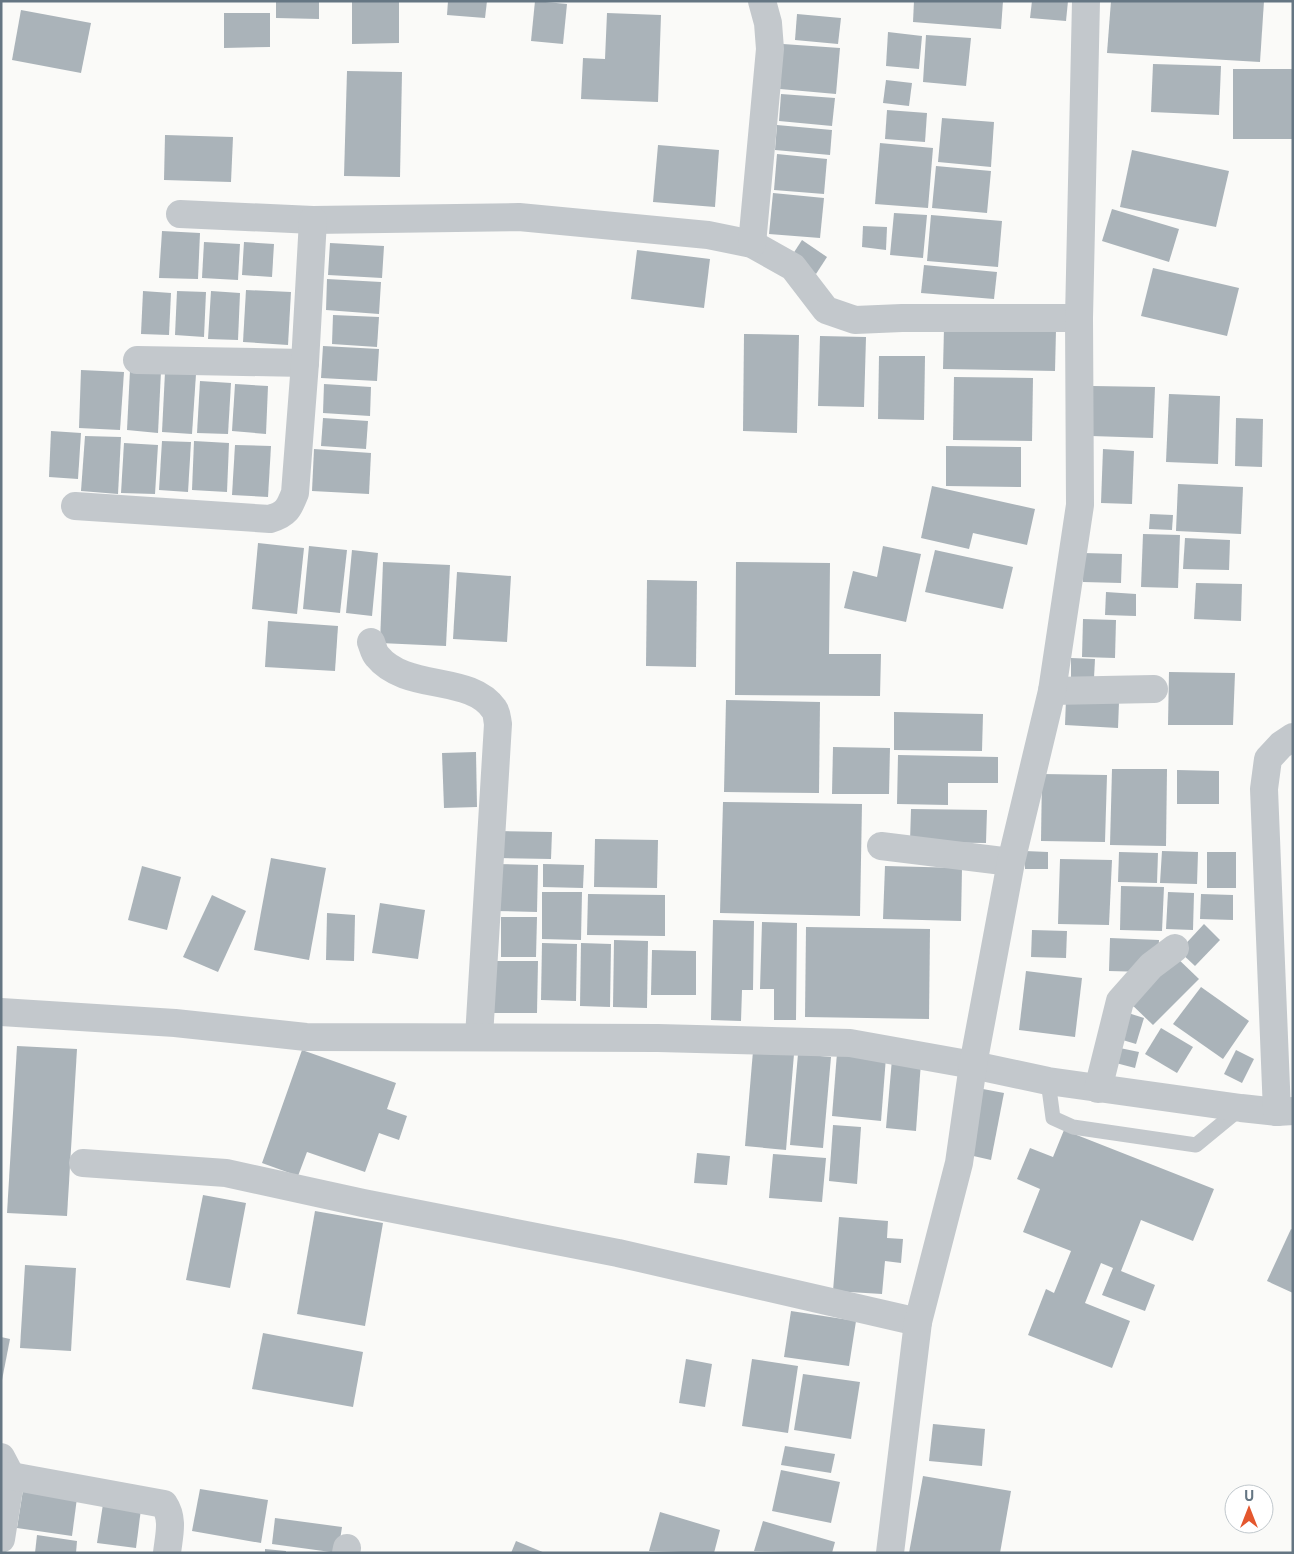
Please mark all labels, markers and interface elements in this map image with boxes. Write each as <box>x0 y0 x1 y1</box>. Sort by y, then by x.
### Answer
north arrow <box>1224 1484 1274 1534</box>
text: U <box>1244 1488 1254 1504</box>

